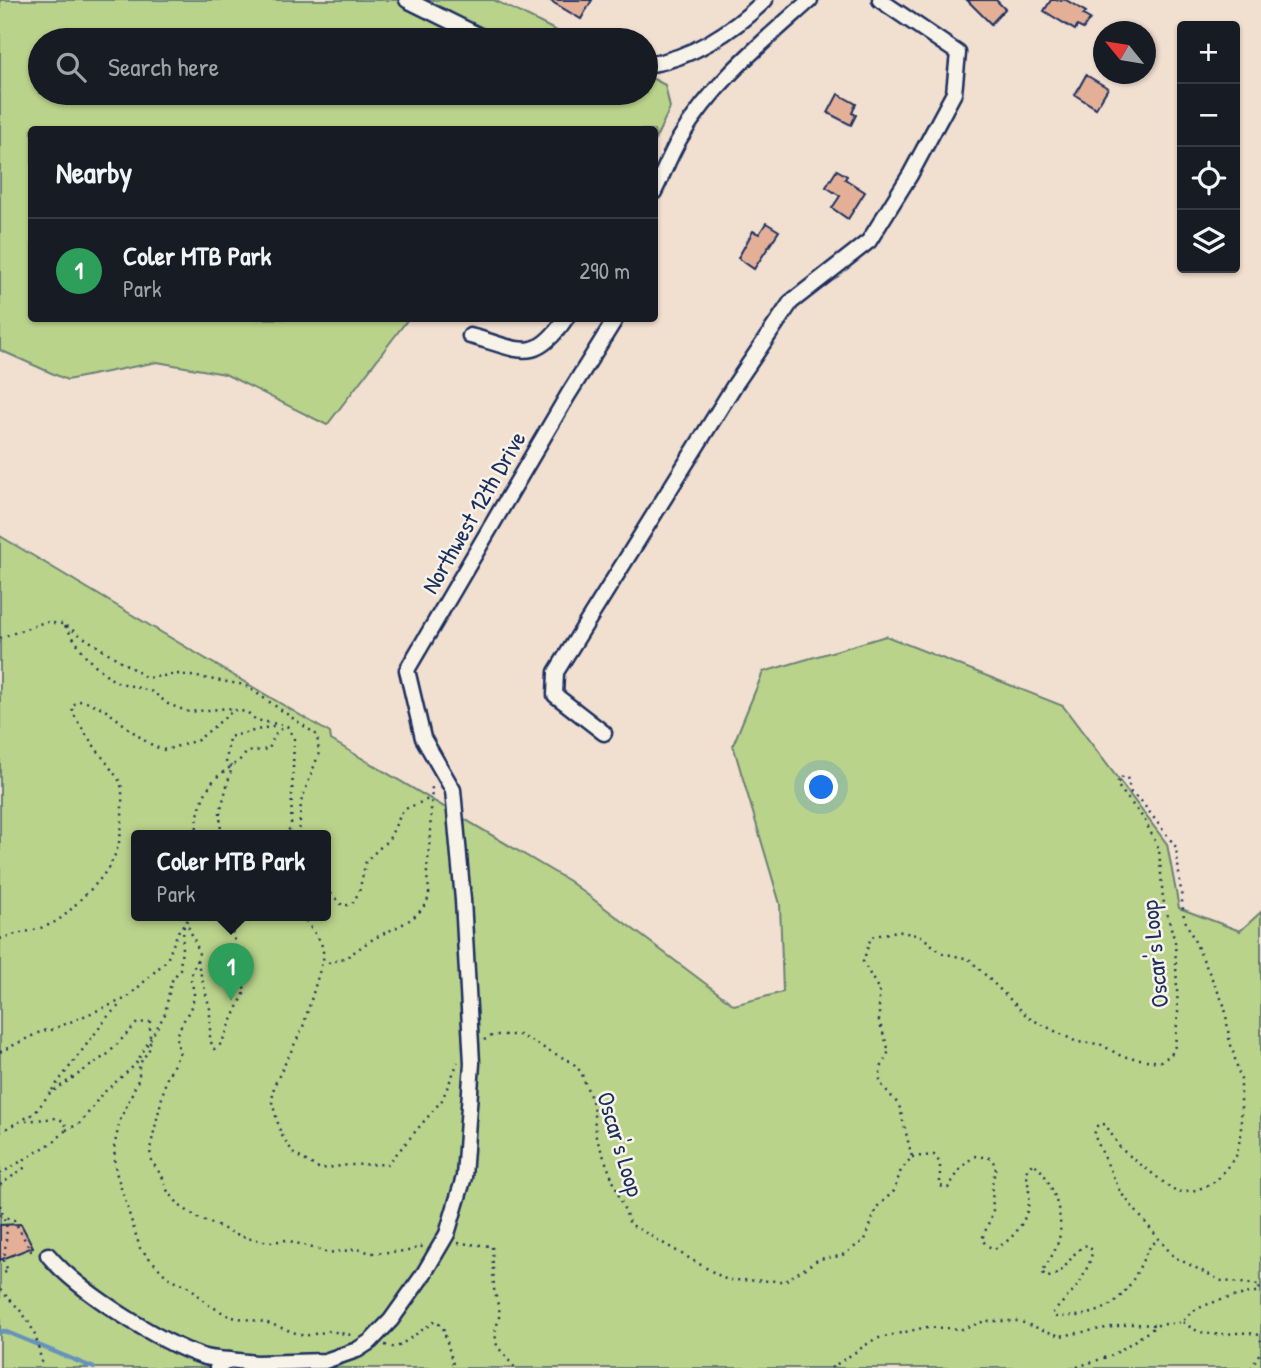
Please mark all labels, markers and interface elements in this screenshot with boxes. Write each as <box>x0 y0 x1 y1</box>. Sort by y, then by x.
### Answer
north arrow <box>1093 21 1156 84</box>
map controls <box>1177 21 1240 273</box>
button: + <box>1177 21 1240 84</box>
search box <box>28 28 658 105</box>
icon: search <box>52 48 90 86</box>
text: Search here <box>108 49 219 84</box>
button: − <box>1177 84 1240 147</box>
button: locate <box>1177 147 1240 210</box>
text: Nearby <box>56 152 132 192</box>
button: layers <box>1177 210 1240 273</box>
text: Coler MTB Park <box>123 238 271 273</box>
text: 1 <box>75 255 83 286</box>
text: 290 m <box>580 255 630 286</box>
text: Park <box>123 273 161 304</box>
street label: Northwest 12th Drive <box>413 425 533 599</box>
your location <box>804 770 838 804</box>
popup <box>131 830 331 921</box>
text: Coler MTB Park <box>157 843 305 878</box>
text: Park <box>157 878 195 909</box>
street label: Oscar's Loop <box>1132 899 1176 1009</box>
pin: 1 <box>208 943 254 1001</box>
street label: Oscar's Loop <box>590 1088 652 1200</box>

